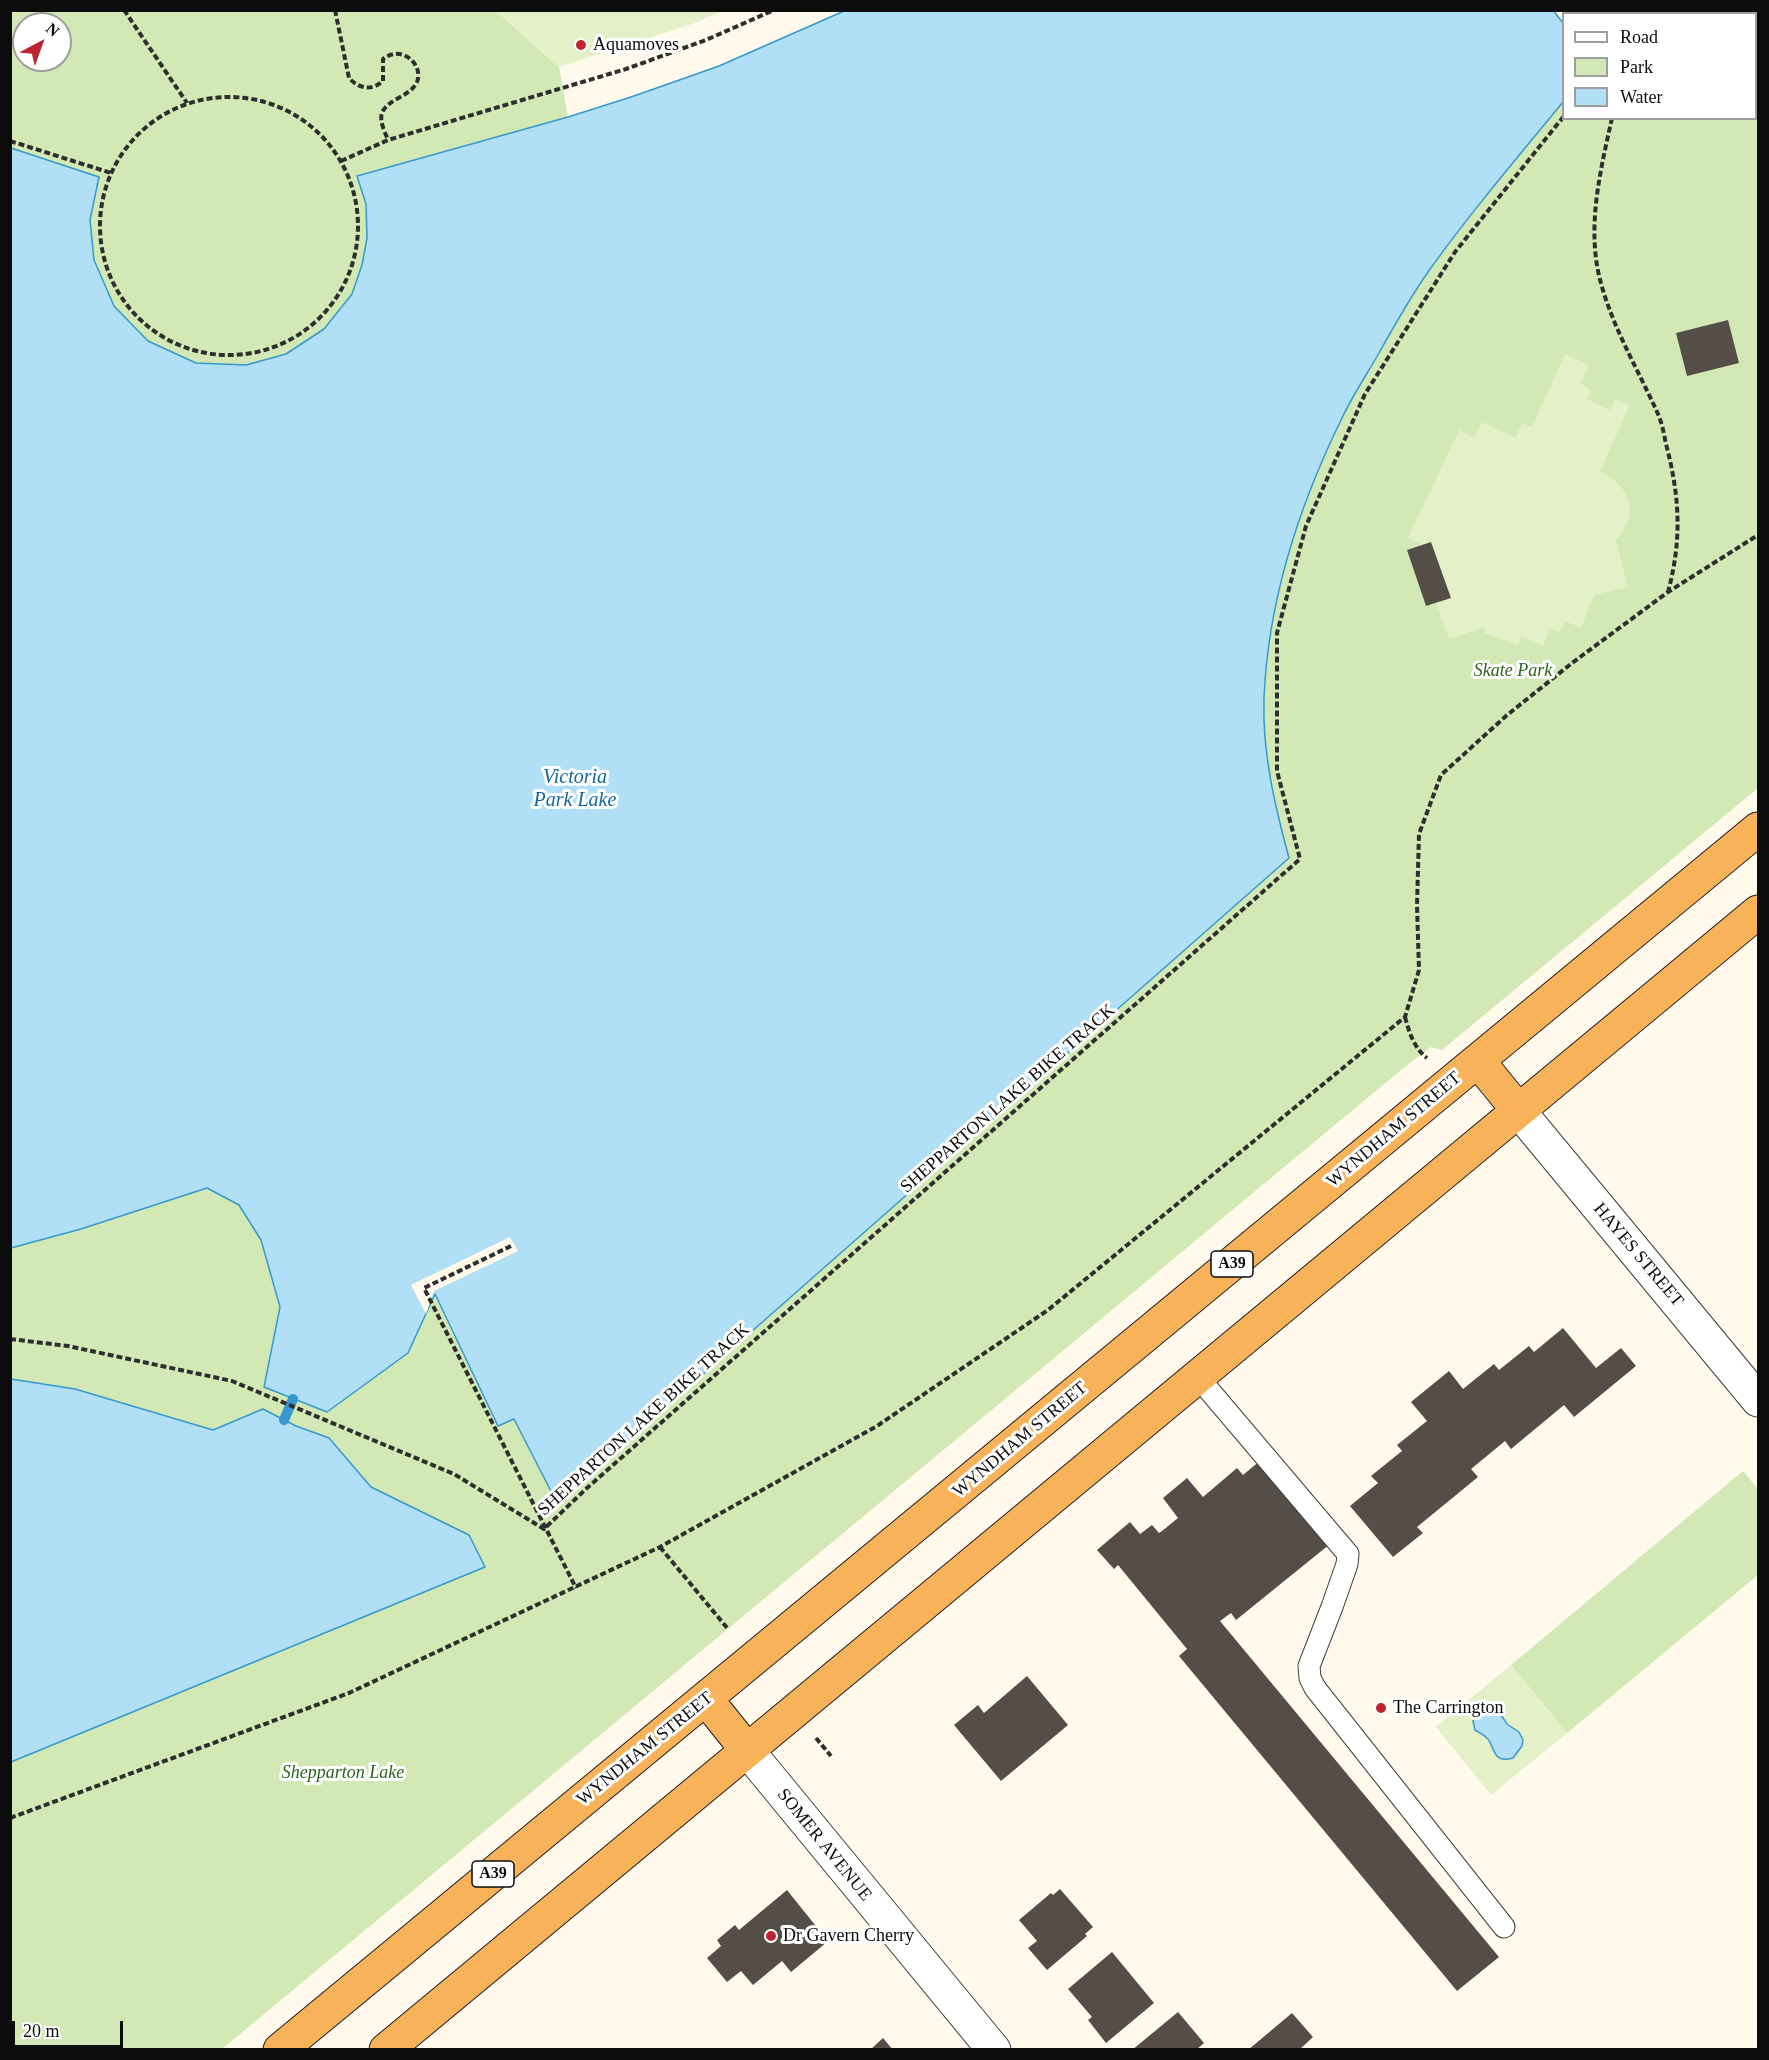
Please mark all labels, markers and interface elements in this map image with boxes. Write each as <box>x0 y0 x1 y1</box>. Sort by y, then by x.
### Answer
north arrow <box>12 12 72 72</box>
legend <box>1562 12 1757 120</box>
text: N <box>43 19 63 40</box>
text: Road <box>1620 27 1658 47</box>
place label: Aquamoves <box>593 34 679 56</box>
marker: Aquamoves <box>574 38 588 52</box>
text: Park <box>1620 57 1653 77</box>
text: Water <box>1620 87 1663 107</box>
park label: Skate Park <box>1474 660 1552 682</box>
water label: Victoria Park Lake <box>534 766 616 813</box>
street label: SHEPPARTON LAKE BIKE TRACK <box>896 1000 1120 1198</box>
street label: WYNDHAM STREET <box>1323 1068 1465 1192</box>
street label: HAYES STREET <box>1588 1199 1688 1311</box>
road number: A39 <box>1211 1251 1253 1277</box>
street label: SHEPPARTON LAKE BIKE TRACK <box>534 1319 754 1521</box>
street label: WYNDHAM STREET <box>949 1378 1091 1502</box>
street label: WYNDHAM STREET <box>573 1688 717 1810</box>
place label: The Carrington <box>1393 1697 1503 1719</box>
marker: The Carrington <box>1374 1701 1388 1715</box>
park label: Shepparton Lake <box>282 1762 404 1784</box>
street label: SOMER AVENUE <box>772 1785 876 1905</box>
road number: A39 <box>472 1861 514 1887</box>
place label: Dr Gavern Cherry <box>783 1925 914 1947</box>
marker: Dr Gavern Cherry <box>764 1929 778 1943</box>
scale bar <box>15 2009 126 2047</box>
text: 20 m <box>23 2021 60 2041</box>

